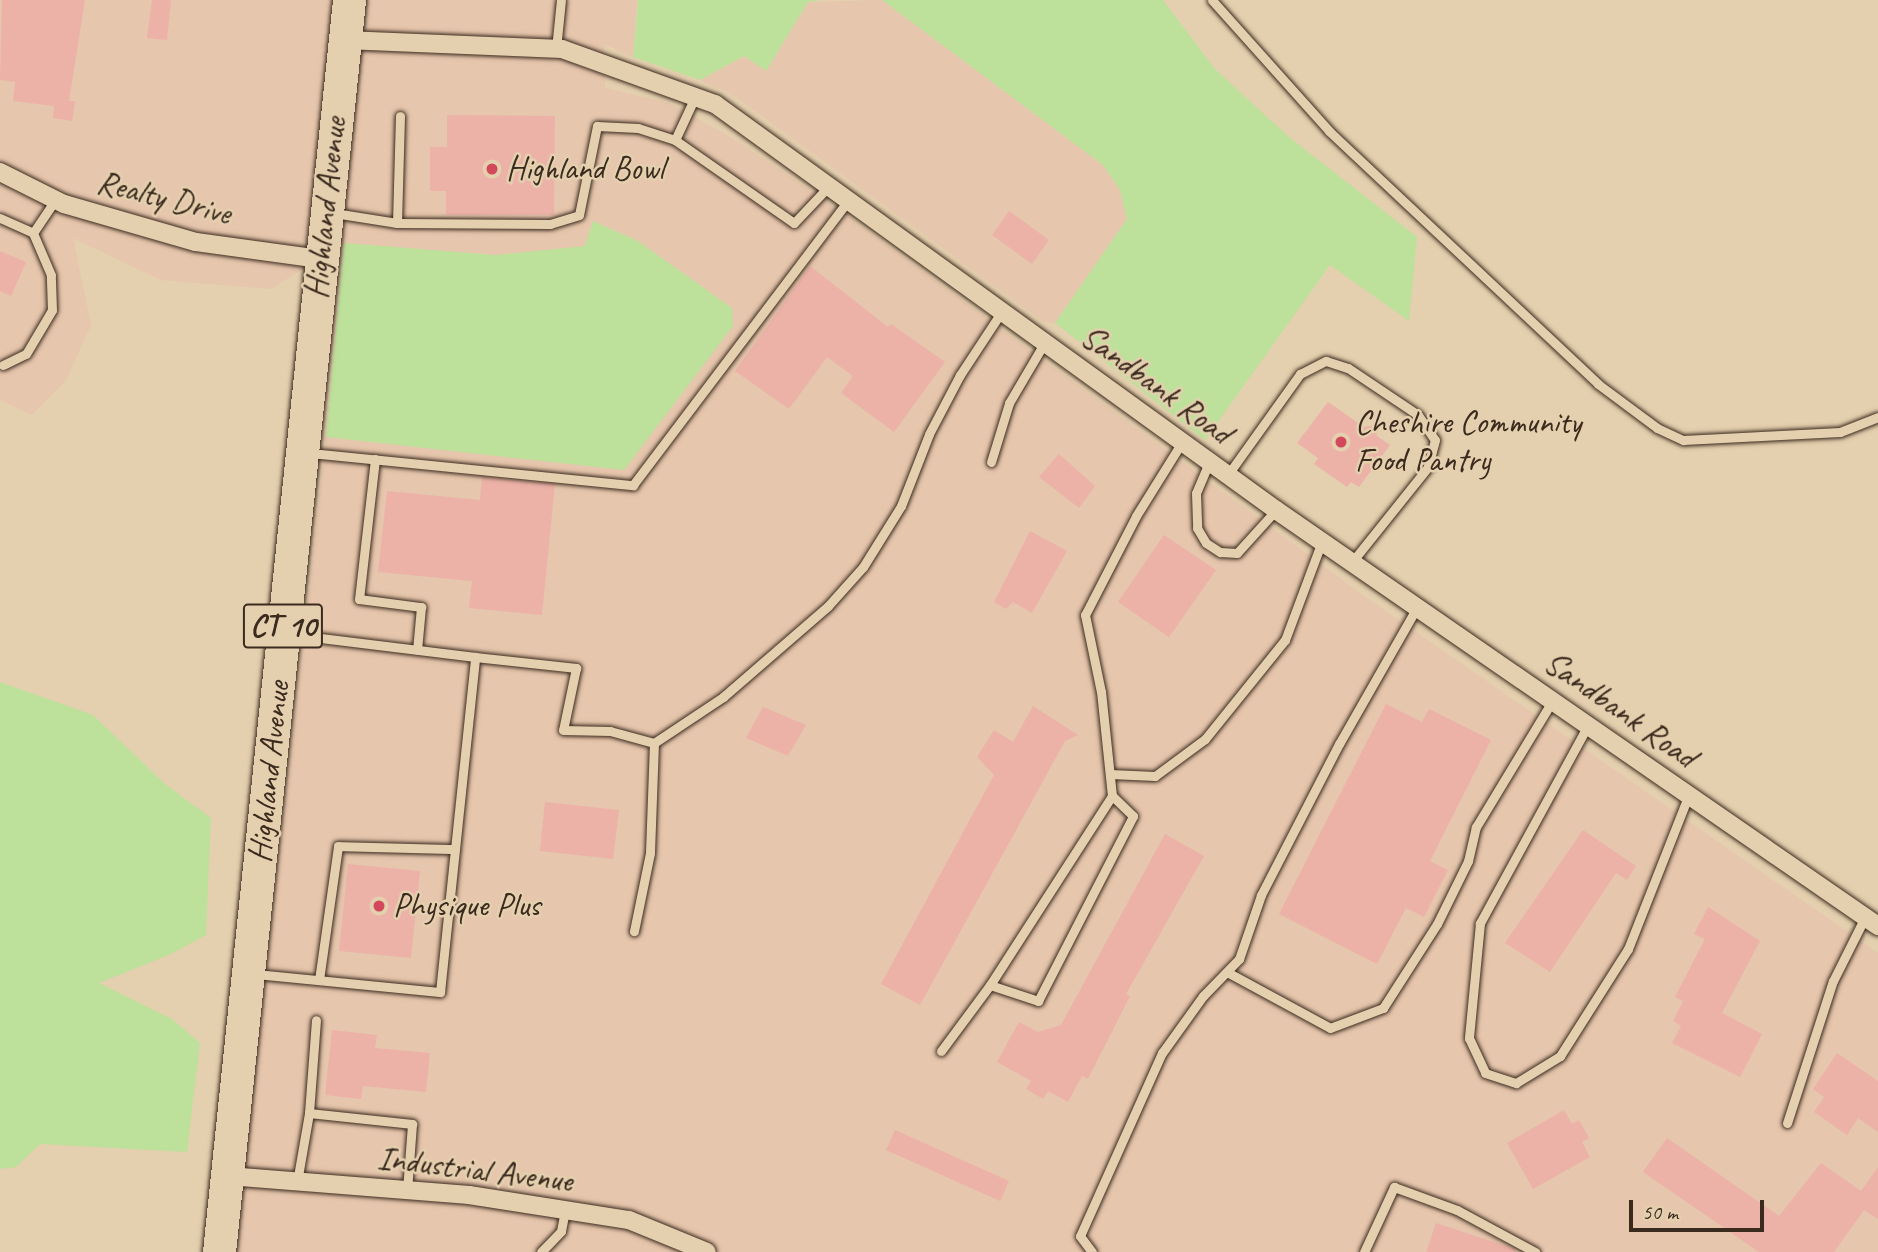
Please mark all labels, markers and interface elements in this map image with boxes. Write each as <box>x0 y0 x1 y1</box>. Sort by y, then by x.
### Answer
street label: Highland Avenue <box>297 115 355 301</box>
place label: Highland Bowl <box>506 149 664 189</box>
marker: Highland Bowl <box>484 161 500 177</box>
street label: Realty Drive <box>93 162 235 234</box>
street label: Sandbank Road <box>1073 317 1239 453</box>
place label: Cheshire Community Food Pantry <box>1355 403 1581 481</box>
marker: Cheshire Community Food Pantry <box>1333 434 1349 450</box>
road number: CT 10 <box>243 598 323 654</box>
street label: Sandbank Road <box>1537 643 1703 777</box>
street label: Highland Avenue <box>240 679 298 865</box>
place label: Physique Plus <box>393 886 541 926</box>
marker: Physique Plus <box>371 898 387 914</box>
street label: Industrial Avenue <box>375 1138 575 1202</box>
scale bar <box>1633 1186 1768 1230</box>
text: 50 m <box>1642 1199 1678 1225</box>

